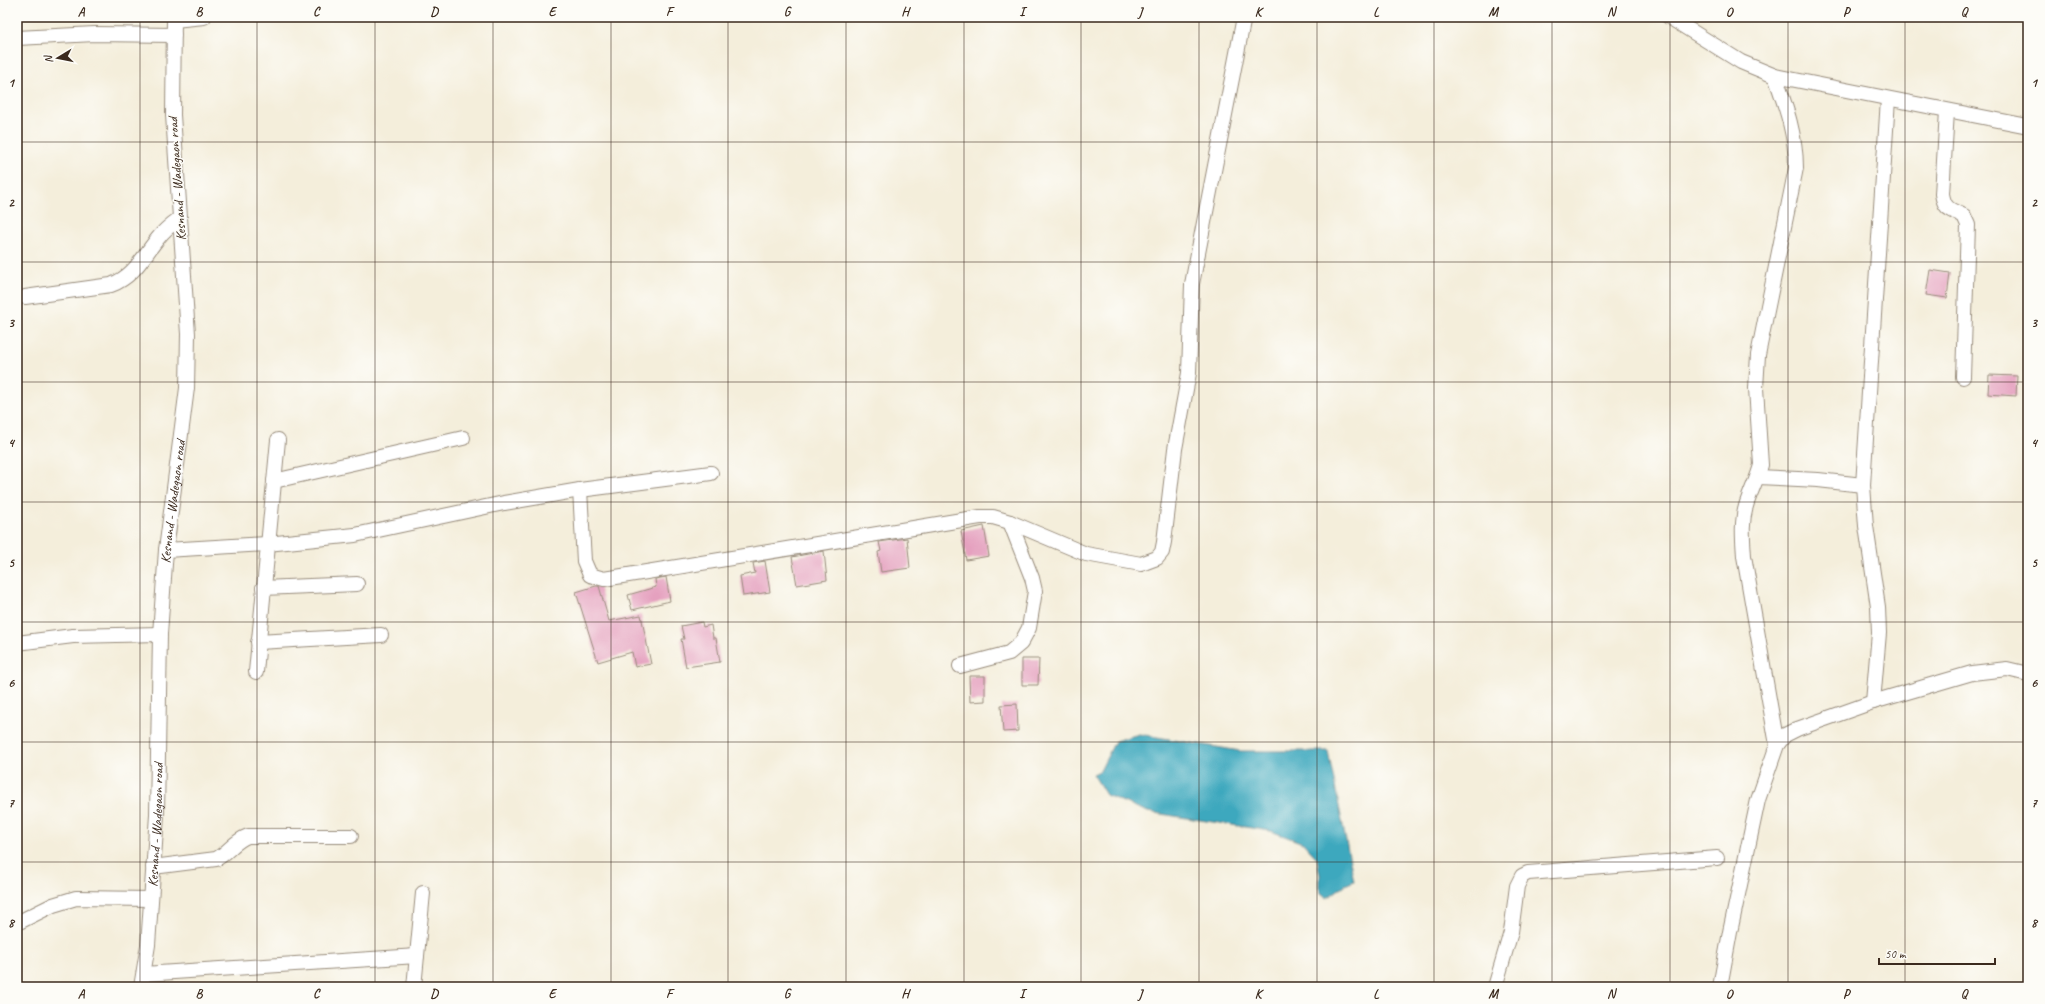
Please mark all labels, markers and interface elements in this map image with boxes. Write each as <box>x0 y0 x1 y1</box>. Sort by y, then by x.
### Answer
text: A <box>78 4 86 20</box>
text: B <box>196 4 204 20</box>
text: C <box>313 4 321 20</box>
text: D <box>430 4 439 20</box>
text: E <box>549 4 558 20</box>
text: F <box>666 4 675 20</box>
text: G <box>784 4 792 20</box>
text: H <box>901 4 911 20</box>
text: I <box>1019 4 1028 20</box>
text: J <box>1137 4 1144 20</box>
text: K <box>1255 4 1265 20</box>
text: L <box>1373 4 1380 20</box>
text: M <box>1488 4 1499 20</box>
text: N <box>1607 4 1618 20</box>
text: O <box>1726 4 1735 20</box>
text: P <box>1843 4 1852 20</box>
text: Q <box>1961 4 1969 20</box>
north arrow <box>38 38 78 78</box>
text: N <box>40 53 56 64</box>
text: 1 <box>8 75 16 91</box>
text: 1 <box>2031 75 2039 91</box>
street label: Kesnand - Wadegaon road <box>164 114 190 241</box>
text: 2 <box>8 195 15 211</box>
text: 2 <box>2031 195 2038 211</box>
text: 3 <box>8 315 15 331</box>
text: 3 <box>2031 315 2038 331</box>
text: 4 <box>8 435 16 451</box>
text: 4 <box>2031 435 2039 451</box>
street label: Kesnand - Wadegaon road <box>157 437 189 564</box>
text: 5 <box>8 555 15 571</box>
text: 5 <box>2031 555 2038 571</box>
text: 6 <box>8 675 15 691</box>
text: 6 <box>2031 675 2038 691</box>
street label: Kesnand - Wadegaon road <box>144 760 166 887</box>
text: 7 <box>8 795 15 811</box>
text: 7 <box>2031 795 2038 811</box>
text: 8 <box>8 915 16 931</box>
text: 8 <box>2031 915 2039 931</box>
scale bar <box>1879 940 1995 966</box>
text: 50 m <box>1885 946 1907 962</box>
text: A <box>78 986 86 1002</box>
text: B <box>196 986 204 1002</box>
text: C <box>313 986 321 1002</box>
text: D <box>430 986 439 1002</box>
text: E <box>549 986 558 1002</box>
text: F <box>666 986 675 1002</box>
text: G <box>784 986 792 1002</box>
text: H <box>901 986 911 1002</box>
text: I <box>1019 986 1028 1002</box>
text: J <box>1137 986 1144 1002</box>
text: K <box>1255 986 1265 1002</box>
text: L <box>1373 986 1380 1002</box>
text: M <box>1488 986 1499 1002</box>
text: N <box>1607 986 1618 1002</box>
text: O <box>1726 986 1735 1002</box>
text: P <box>1843 986 1852 1002</box>
text: Q <box>1961 986 1969 1002</box>

